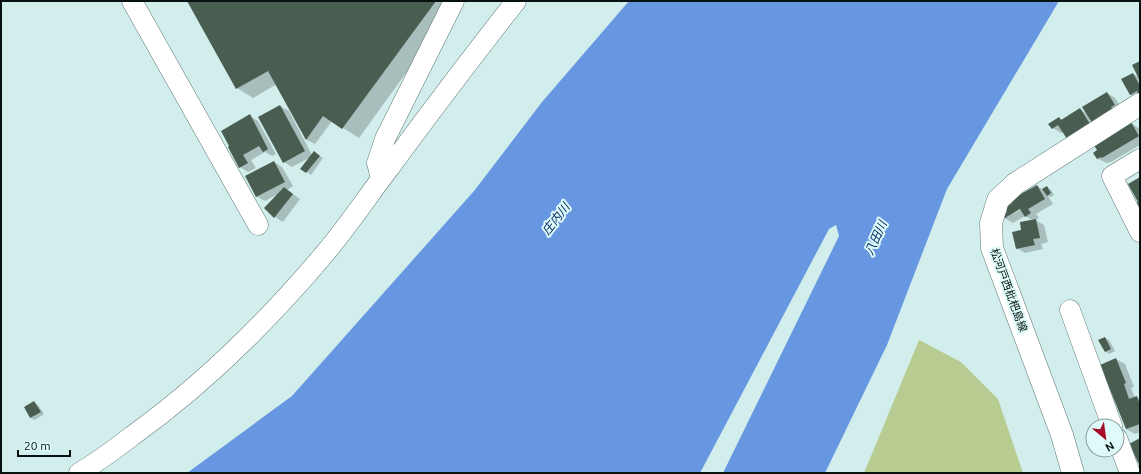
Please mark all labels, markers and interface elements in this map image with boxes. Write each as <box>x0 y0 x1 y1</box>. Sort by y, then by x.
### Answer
water label: 庄内川 <box>539 199 573 237</box>
water label: 八田川 <box>862 217 890 257</box>
street label: 松河戸西枇杷島線 <box>988 247 1030 333</box>
north arrow <box>1085 418 1125 458</box>
scale bar <box>18 432 70 458</box>
text: 20 m <box>24 439 51 452</box>
text: N <box>1103 440 1116 454</box>

